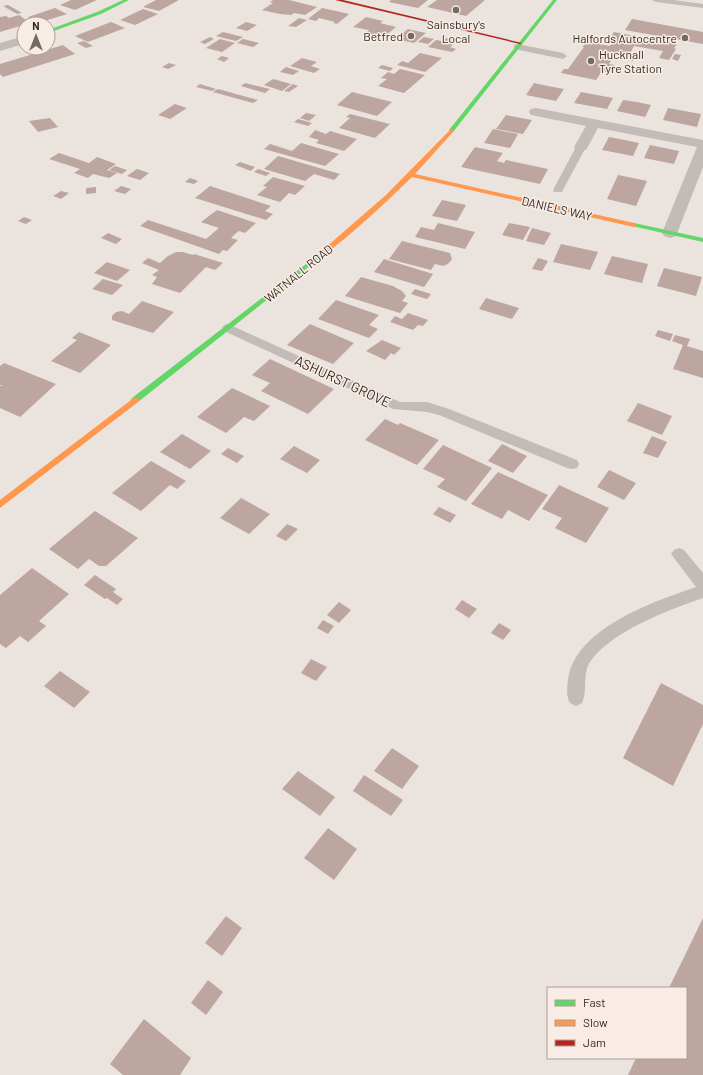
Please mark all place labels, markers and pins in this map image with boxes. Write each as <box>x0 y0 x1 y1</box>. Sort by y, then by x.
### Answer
marker: Sainsbury's Local <box>451 5 461 15</box>
place label: Sainsbury's Local <box>427 17 486 45</box>
place label: Betfred <box>363 29 403 43</box>
marker: Betfred <box>406 31 416 41</box>
place label: Halfords Autocentre <box>572 31 677 45</box>
marker: Halfords Autocentre <box>680 33 690 43</box>
place label: Hucknall Tyre Station <box>599 47 662 75</box>
marker: Hucknall Tyre Station <box>586 56 596 66</box>

